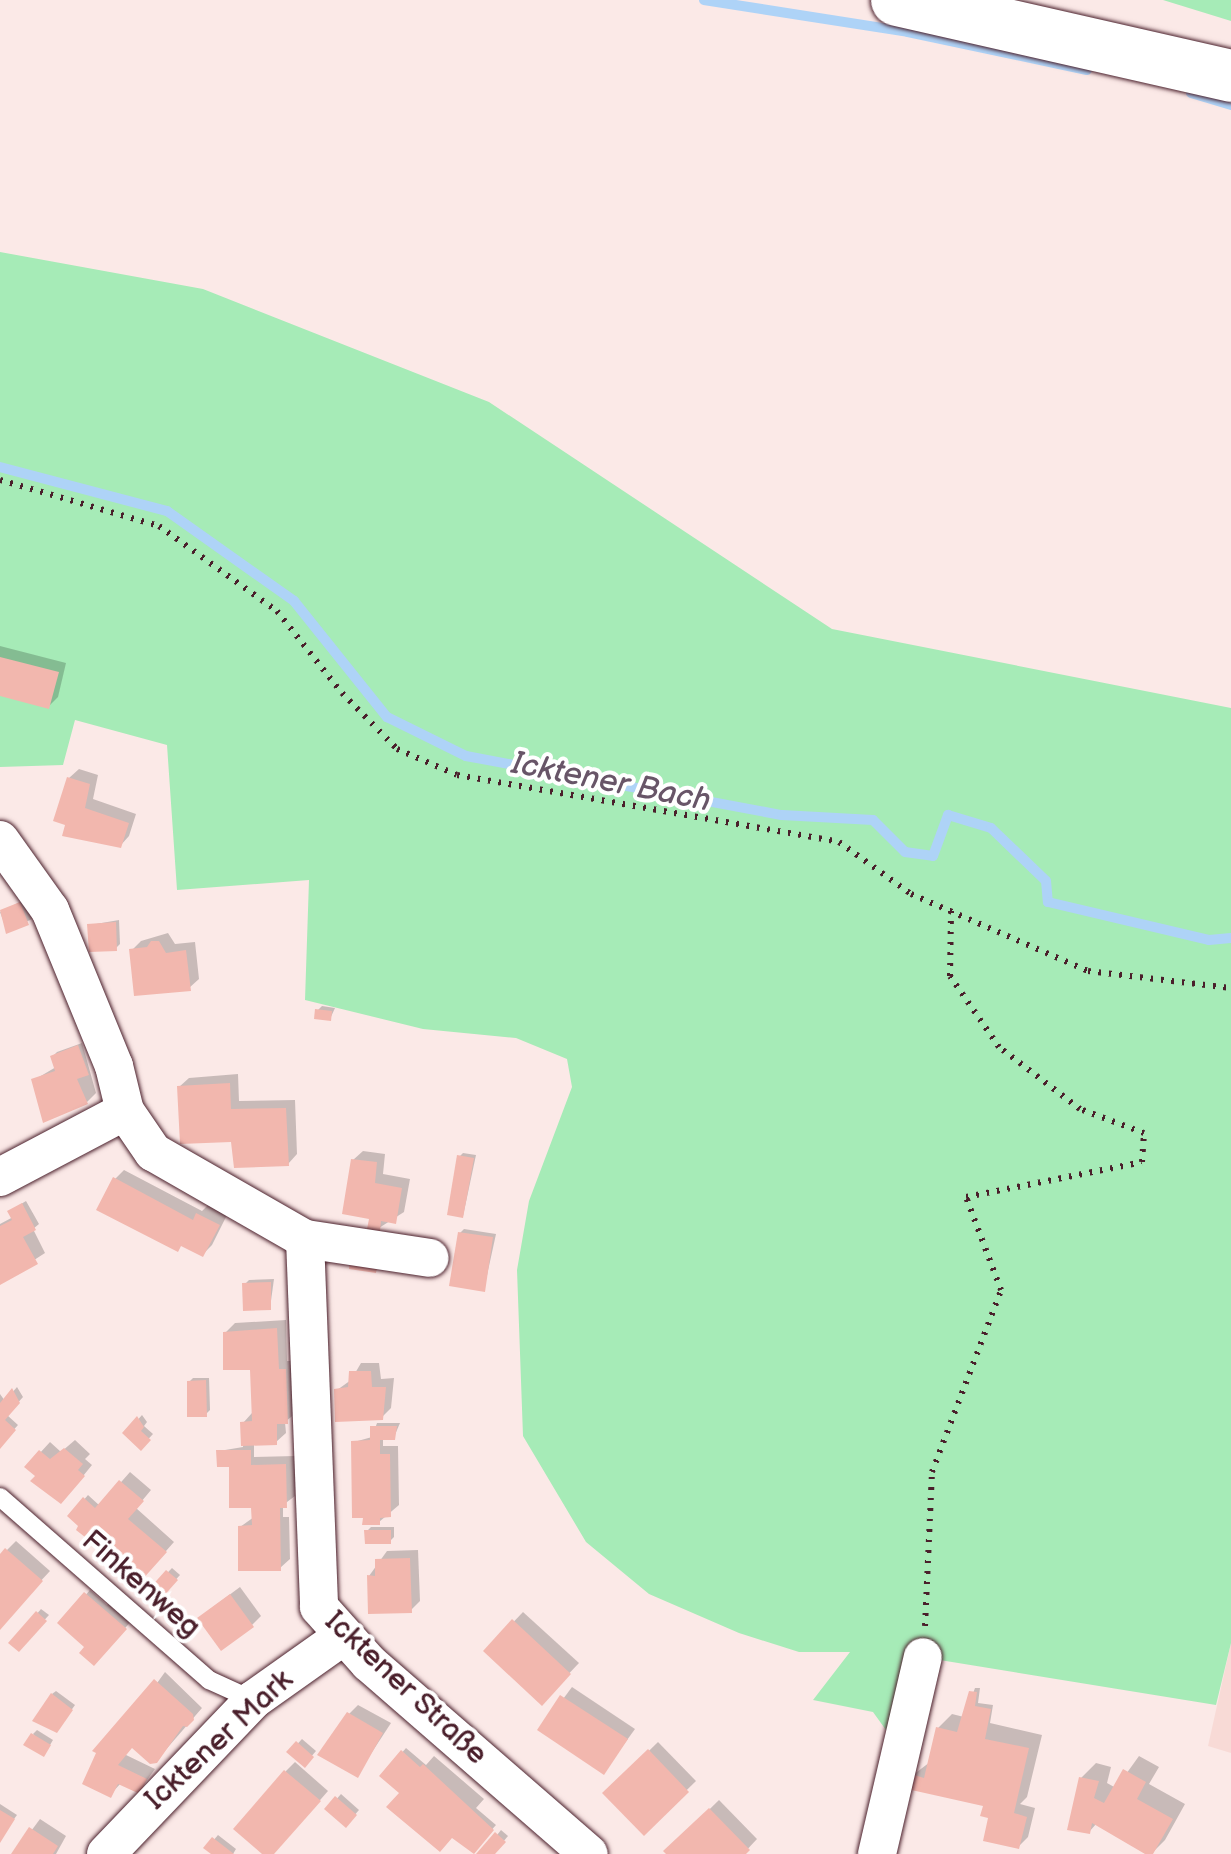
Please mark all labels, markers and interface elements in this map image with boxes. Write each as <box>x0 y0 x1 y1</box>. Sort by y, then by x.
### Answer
water label: Icktener Bach <box>508 745 714 821</box>
street label: Finkenweg <box>74 1523 208 1645</box>
street label: Icktener Straße <box>317 1603 495 1773</box>
street label: Icktener Mark <box>138 1662 300 1818</box>

